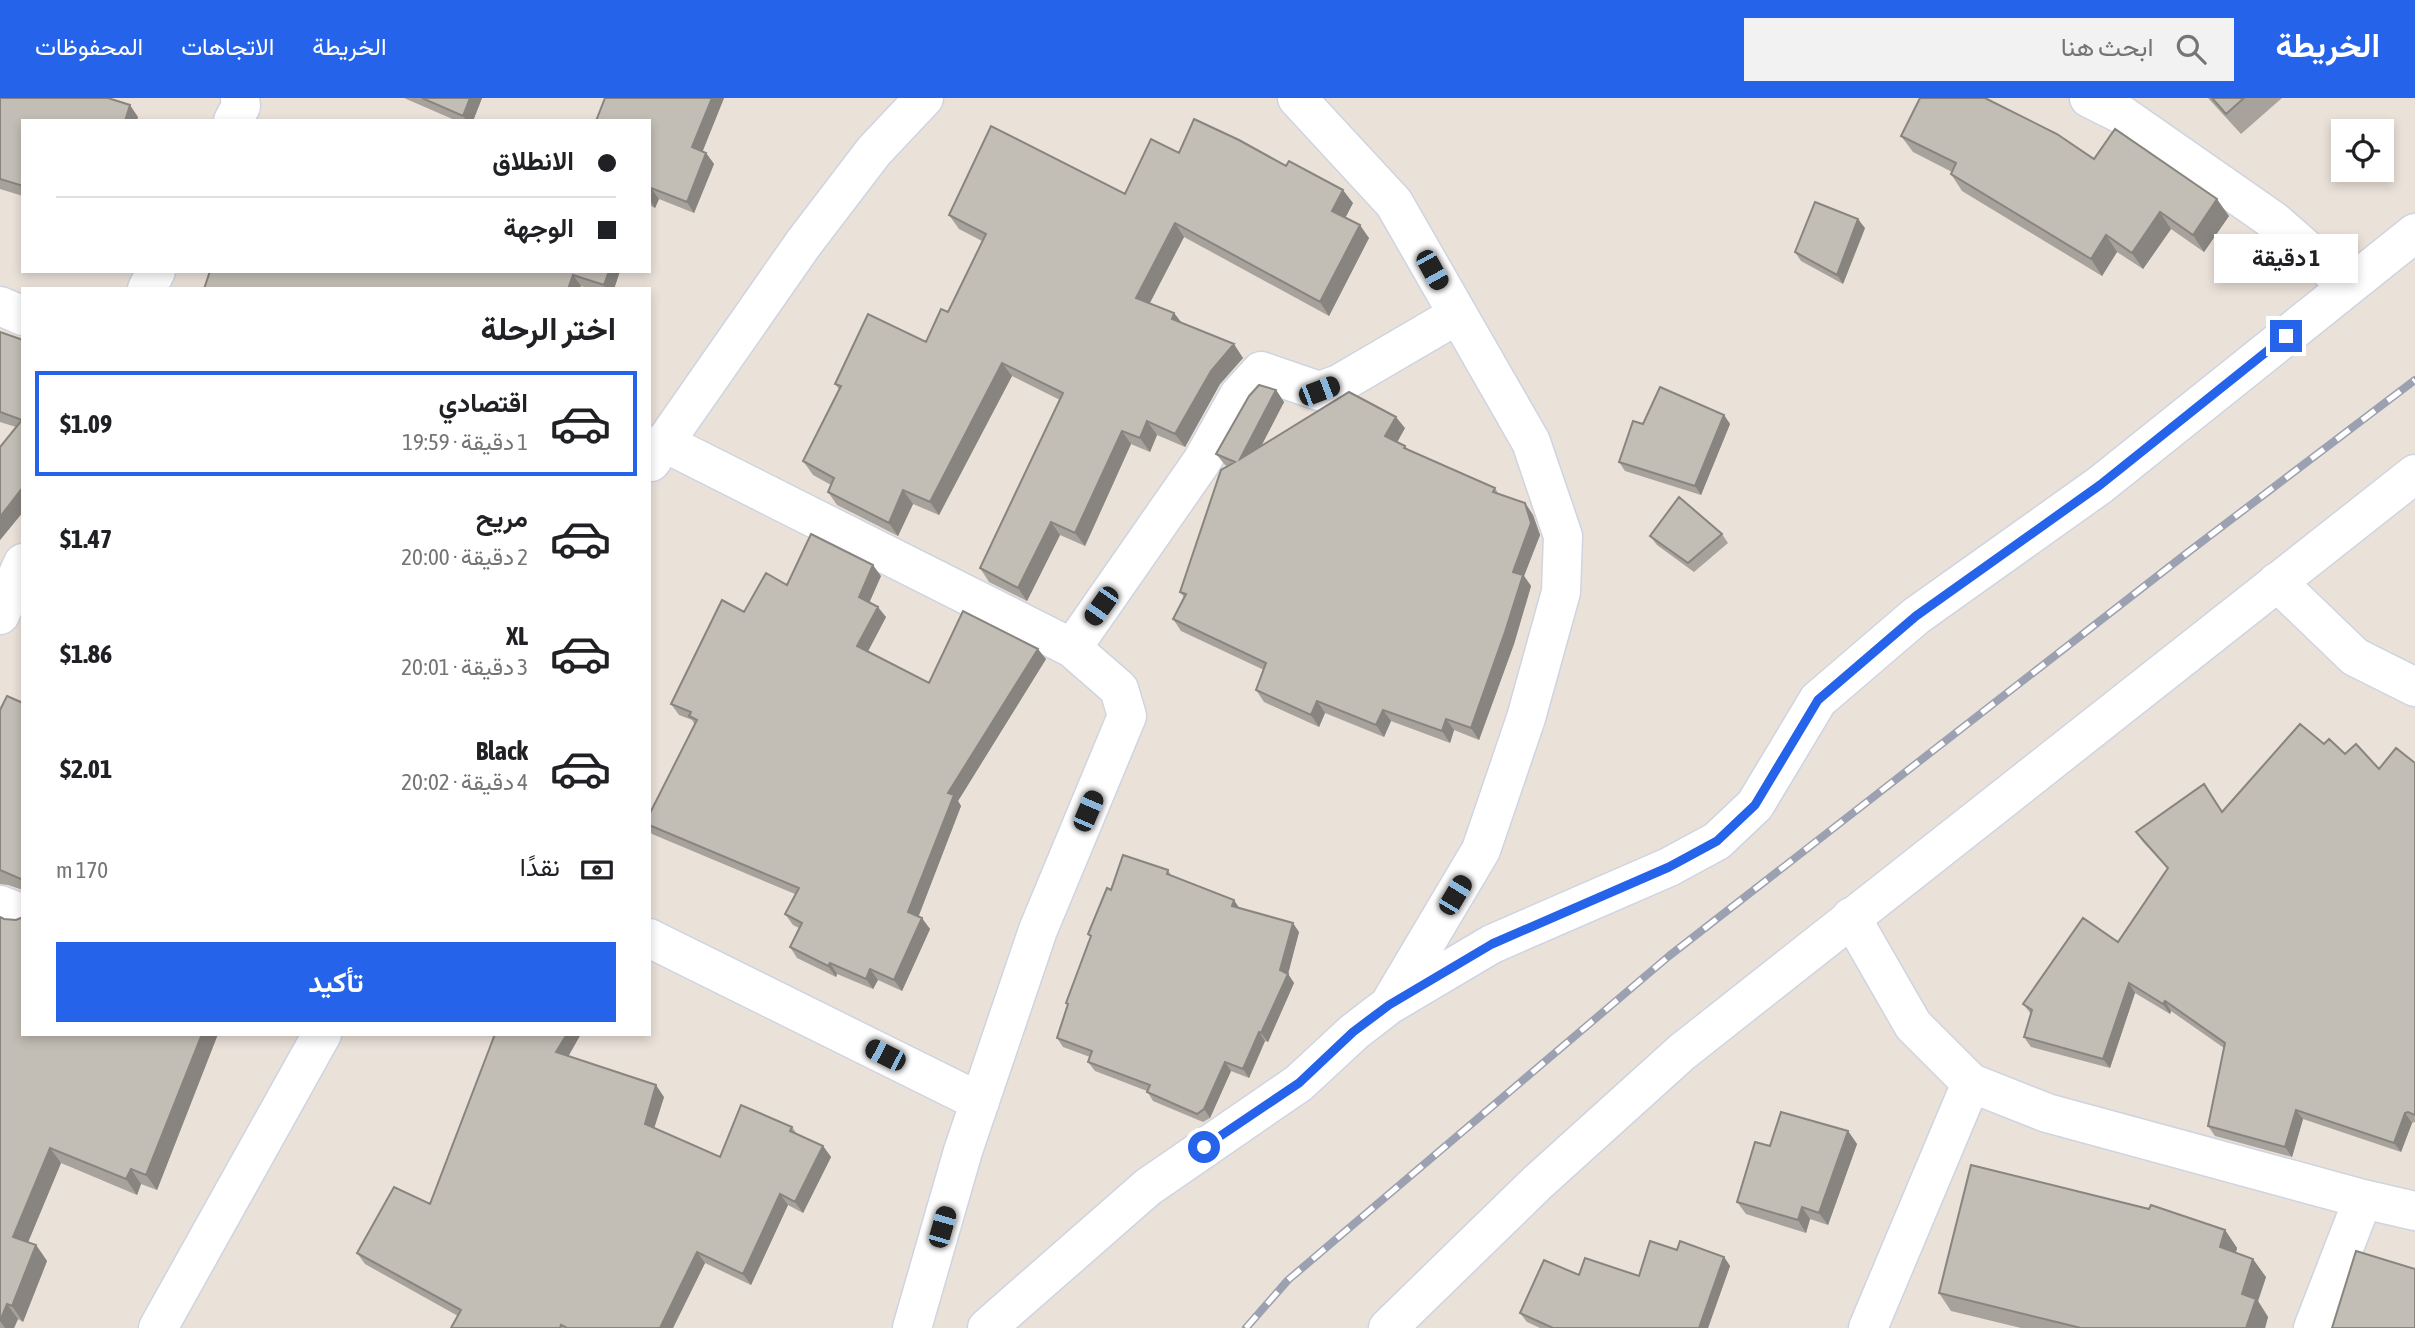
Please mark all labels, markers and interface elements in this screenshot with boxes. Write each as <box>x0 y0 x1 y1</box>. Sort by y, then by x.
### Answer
search box <box>1744 18 2234 81</box>
text: الخريطة <box>2276 26 2380 64</box>
icon: search <box>2172 30 2210 68</box>
text: ابحث هنا <box>2061 32 2154 62</box>
text: المحفوظات <box>35 33 143 60</box>
text: الاتجاهات <box>181 33 274 60</box>
text: الخريطة <box>312 33 387 60</box>
map controls <box>2331 119 2394 182</box>
button: locate <box>2331 119 2394 182</box>
text: الانطلاق <box>492 146 574 176</box>
text: الوجهة <box>503 213 574 243</box>
callout: 1 دقيقة <box>2214 234 2358 284</box>
text: 1 دقيقة <box>2252 245 2320 271</box>
car <box>1413 247 1452 293</box>
text: اختر الرحلة <box>480 310 616 347</box>
route end <box>2270 320 2302 352</box>
car <box>1296 374 1343 408</box>
text: اقتصادي <box>439 388 528 418</box>
icon: car <box>549 392 612 455</box>
text: $1.09 <box>60 409 112 439</box>
text: 1 دقيقة · 19:59 <box>402 429 528 455</box>
text: مريح <box>476 503 528 533</box>
icon: car <box>549 507 612 570</box>
text: $1.47 <box>60 524 112 554</box>
text: 2 دقيقة · 20:00 <box>401 544 528 570</box>
car <box>1081 583 1122 629</box>
text: XL <box>506 621 528 651</box>
icon: car <box>549 622 612 685</box>
text: $1.86 <box>60 639 112 669</box>
text: 3 دقيقة · 20:01 <box>401 654 528 680</box>
text: Black <box>476 736 528 766</box>
icon: car <box>549 737 612 800</box>
text: $2.01 <box>60 754 112 784</box>
text: 4 دقيقة · 20:02 <box>401 769 528 795</box>
car <box>1071 788 1106 834</box>
icon: cash <box>578 851 616 889</box>
text: نقدًا <box>520 852 560 882</box>
text: 170 m <box>56 857 108 883</box>
car <box>1436 872 1475 918</box>
button: تأكيد <box>56 942 616 1022</box>
car <box>862 1036 909 1074</box>
route start <box>1188 1131 1220 1163</box>
car <box>927 1204 958 1250</box>

